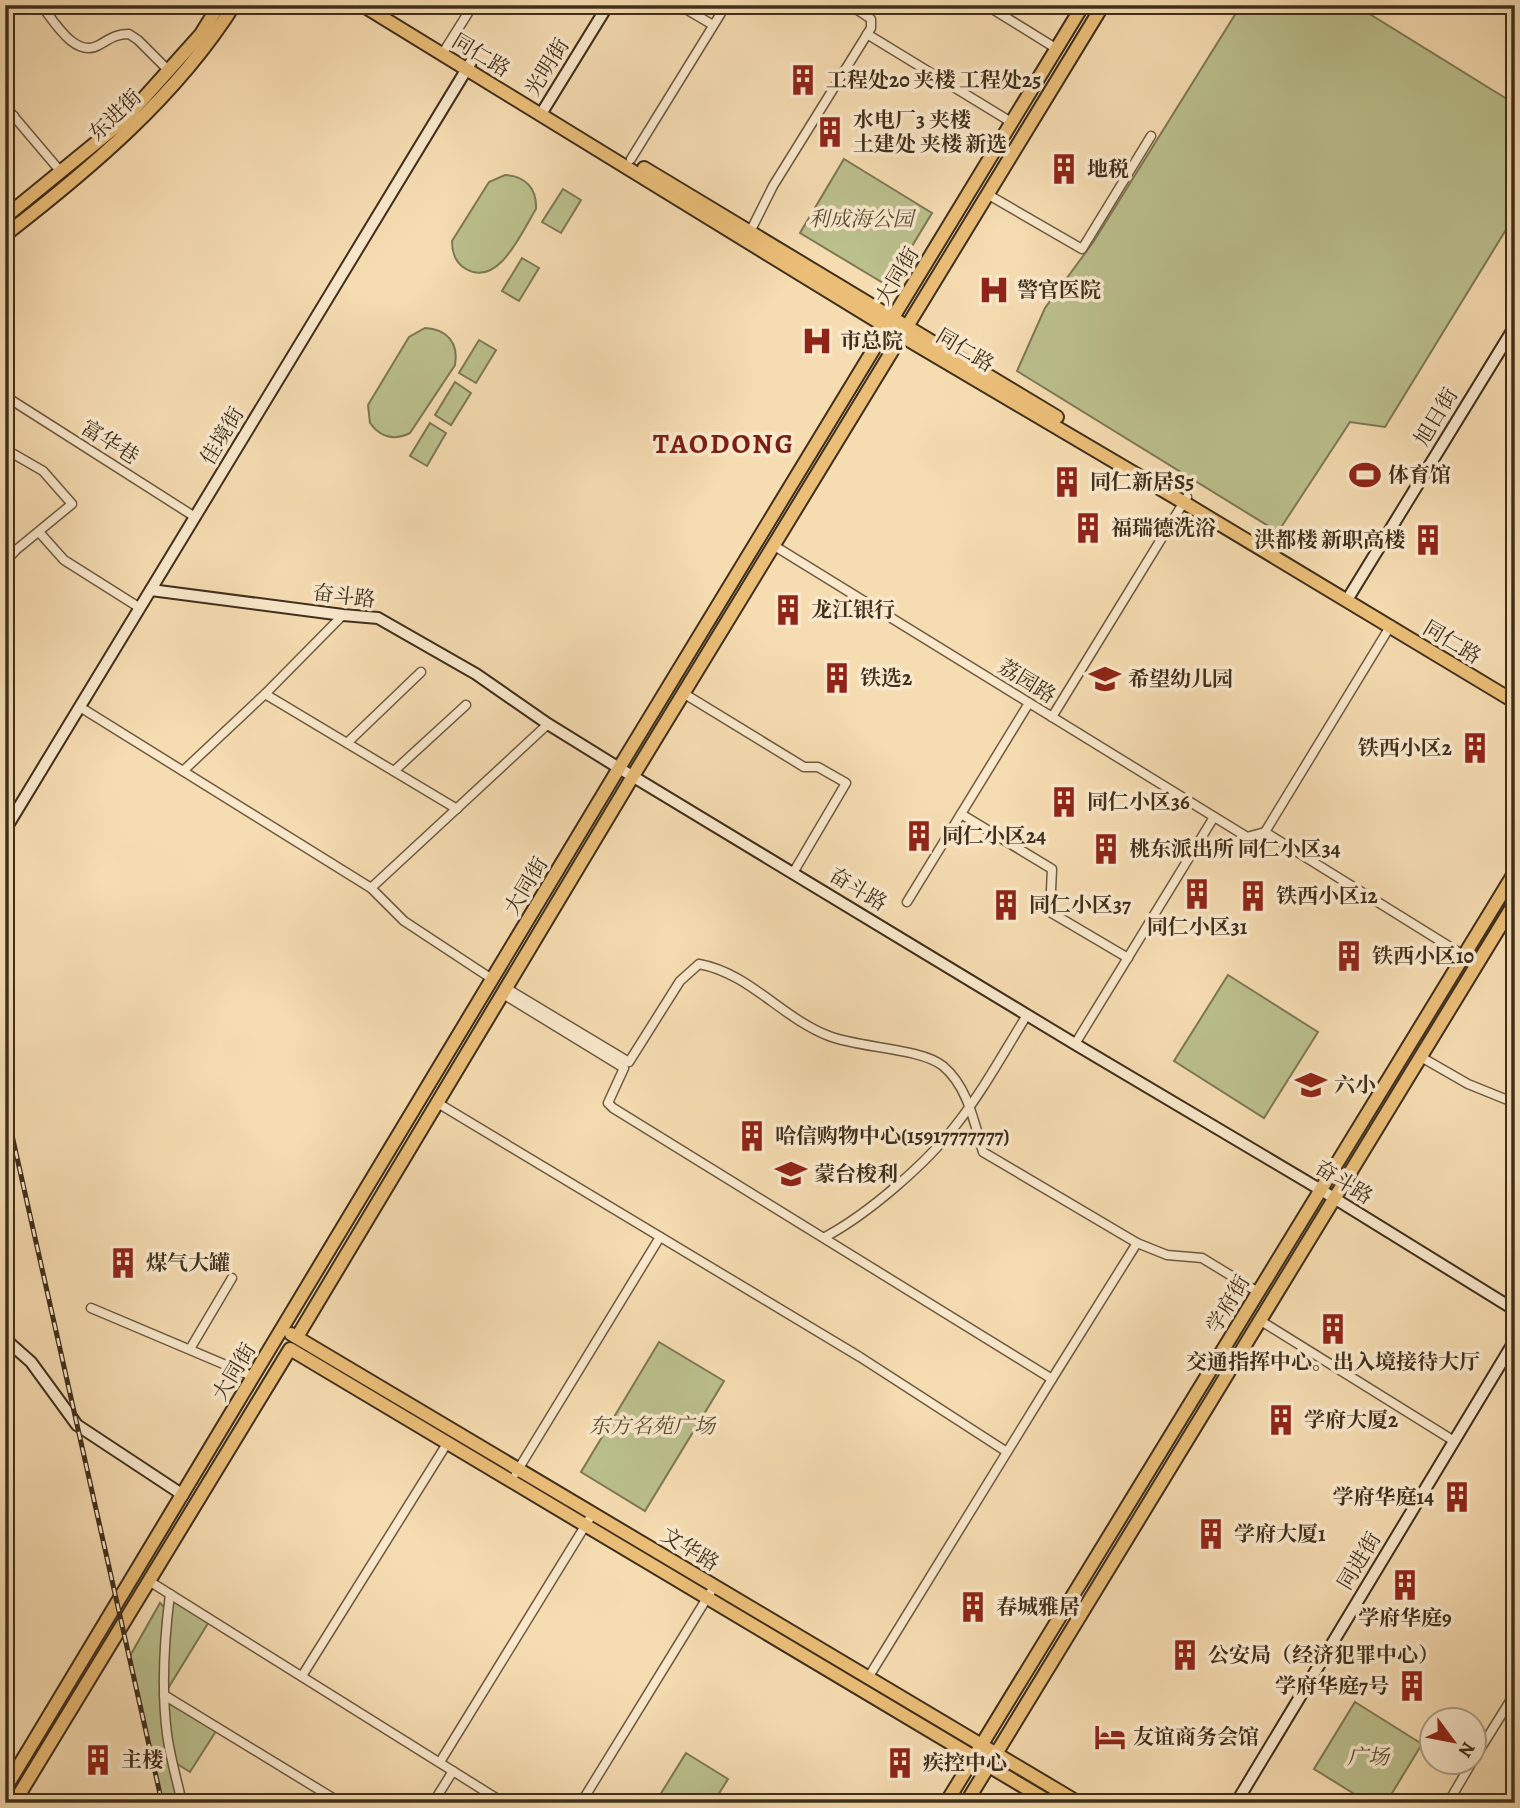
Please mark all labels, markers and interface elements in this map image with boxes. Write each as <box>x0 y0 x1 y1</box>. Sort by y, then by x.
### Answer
street label: 同仁路 <box>447 27 515 83</box>
street label: 光明街 <box>518 33 576 101</box>
building icon: 工程处20 夹楼 工程处25 <box>786 63 820 97</box>
place label: 工程处20 夹楼 工程处25 <box>826 66 1041 94</box>
street label: 东进街 <box>83 83 147 147</box>
place label: 水电厂3 夹楼 土建处 夹楼 新选 <box>853 106 1007 158</box>
building icon: 水电厂3 夹楼 土建处 夹楼 新选 <box>813 115 847 149</box>
building icon: 地税 <box>1047 152 1081 186</box>
place label: 地税 <box>1087 155 1129 183</box>
park label: 利成海公园 <box>809 205 916 233</box>
street label: 大同街 <box>869 242 925 310</box>
hospital icon: 警官医院 <box>977 273 1011 307</box>
place label: 警官医院 <box>1017 276 1101 304</box>
street label: 同仁路 <box>931 322 999 378</box>
hospital icon: 市总院 <box>800 324 834 358</box>
place label: 市总院 <box>840 327 903 355</box>
street label: 旭日街 <box>1408 383 1464 451</box>
street label: 佳境街 <box>194 402 250 470</box>
street label: 富华巷 <box>76 413 144 471</box>
district label: TAODONG <box>653 425 795 463</box>
sports icon: 体育馆 <box>1348 458 1382 492</box>
place label: 体育馆 <box>1388 461 1451 489</box>
building icon: 同仁新居S5 <box>1050 465 1084 499</box>
place label: 同仁新居S5 <box>1090 468 1194 496</box>
building icon: 福瑞德洗浴 <box>1071 511 1105 545</box>
place label: 福瑞德洗浴 <box>1111 514 1216 542</box>
building icon: 洪都楼 新职高楼 <box>1411 523 1445 557</box>
place label: 洪都楼 新职高楼 <box>1254 526 1405 554</box>
street label: 奋斗路 <box>311 578 377 614</box>
building icon: 龙江银行 <box>771 593 805 627</box>
place label: 龙江银行 <box>811 596 895 624</box>
street label: 同仁路 <box>1418 614 1486 670</box>
street label: 荔园路 <box>993 652 1061 710</box>
building icon: 铁选2 <box>820 661 854 695</box>
school or university icon: 希望幼儿园 <box>1088 662 1122 696</box>
place label: 铁选2 <box>860 664 912 692</box>
place label: 希望幼儿园 <box>1128 665 1233 693</box>
building icon: 铁西小区2 <box>1458 731 1492 765</box>
place label: 铁西小区2 <box>1358 734 1452 762</box>
building icon: 同仁小区36 <box>1047 785 1081 819</box>
place label: 同仁小区36 <box>1087 788 1190 816</box>
building icon: 同仁小区24 <box>902 819 936 853</box>
place label: 同仁小区24 <box>942 822 1046 850</box>
building icon: 桃东派出所 同仁小区34 <box>1089 832 1123 866</box>
place label: 桃东派出所 同仁小区34 <box>1129 835 1341 863</box>
street label: 大同街 <box>498 852 554 920</box>
street label: 奋斗路 <box>824 861 892 917</box>
building icon: 同仁小区31 <box>1180 877 1214 911</box>
building icon: 铁西小区12 <box>1236 879 1270 913</box>
place label: 铁西小区12 <box>1276 882 1378 910</box>
building icon: 同仁小区37 <box>989 888 1023 922</box>
place label: 同仁小区37 <box>1029 891 1131 919</box>
place label: 同仁小区31 <box>1147 913 1248 941</box>
building icon: 铁西小区10 <box>1332 939 1366 973</box>
place label: 铁西小区10 <box>1372 942 1475 970</box>
school or university icon: 六小 <box>1294 1068 1328 1102</box>
place label: 六小 <box>1334 1071 1376 1099</box>
building icon: 哈信购物中心(15917777777) <box>735 1119 769 1153</box>
place label: 哈信购物中心(15917777777) <box>775 1122 1010 1150</box>
street label: 奋斗路 <box>1310 1153 1378 1211</box>
school or university icon: 蒙台梭利 <box>774 1157 808 1191</box>
place label: 蒙台梭利 <box>814 1160 898 1188</box>
building icon: 煤气大罐 <box>106 1246 140 1280</box>
place label: 煤气大罐 <box>146 1249 230 1277</box>
street label: 学府街 <box>1200 1270 1256 1338</box>
building icon: 交通指挥中心。出入境接待大厅 <box>1316 1312 1350 1346</box>
street label: 大同街 <box>206 1338 262 1406</box>
place label: 交通指挥中心。出入境接待大厅 <box>1186 1348 1480 1376</box>
building icon: 学府大厦2 <box>1264 1403 1298 1437</box>
place label: 学府大厦2 <box>1304 1406 1398 1434</box>
park label: 东方名苑广场 <box>589 1412 717 1440</box>
building icon: 学府华庭14 <box>1440 1480 1474 1514</box>
place label: 学府华庭14 <box>1333 1483 1434 1511</box>
building icon: 学府大厦1 <box>1194 1517 1228 1551</box>
place label: 学府大厦1 <box>1234 1520 1326 1548</box>
street label: 文华路 <box>656 1521 724 1577</box>
street label: 同进街 <box>1331 1527 1387 1595</box>
building icon: 学府华庭9 <box>1388 1568 1422 1602</box>
building icon: 春城雅居 <box>956 1590 990 1624</box>
place label: 春城雅居 <box>996 1593 1080 1621</box>
place label: 学府华庭9 <box>1358 1604 1452 1632</box>
building icon: 公安局（经济犯罪中心） <box>1168 1638 1202 1672</box>
place label: 公安局（经济犯罪中心） <box>1208 1641 1439 1669</box>
building icon: 学府华庭7号 <box>1395 1669 1429 1703</box>
place label: 学府华庭7号 <box>1275 1672 1389 1700</box>
north arrow <box>1418 1706 1488 1776</box>
hotel icon: 友谊商务会馆 <box>1093 1720 1127 1754</box>
place label: 友谊商务会馆 <box>1133 1723 1259 1751</box>
text: N <box>1452 1737 1481 1762</box>
building icon: 主楼 <box>81 1743 115 1777</box>
park label: 广场 <box>1347 1743 1391 1771</box>
place label: 主楼 <box>121 1746 163 1774</box>
building icon: 疾控中心 <box>883 1746 917 1780</box>
place label: 疾控中心 <box>923 1749 1007 1777</box>

